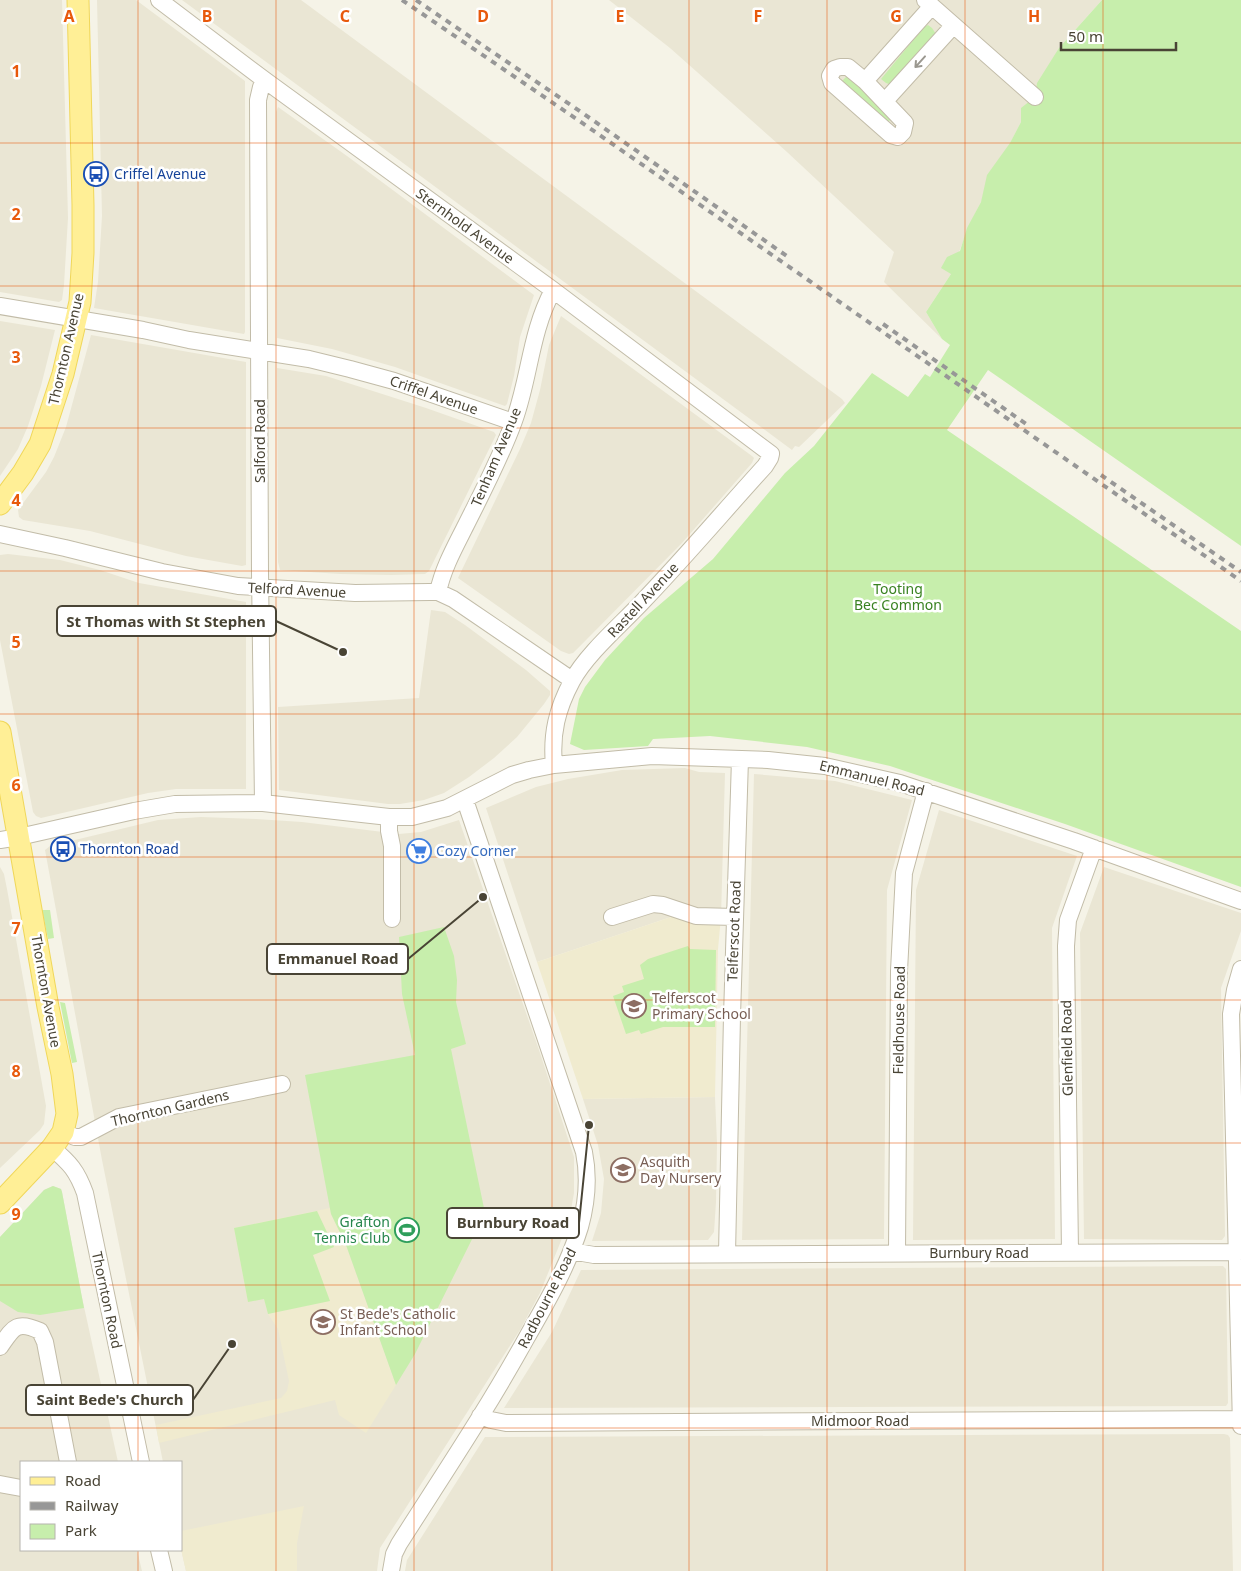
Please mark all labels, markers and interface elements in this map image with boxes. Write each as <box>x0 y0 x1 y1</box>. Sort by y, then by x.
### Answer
text: A <box>63 5 75 27</box>
text: B <box>202 5 212 27</box>
text: C <box>340 5 350 27</box>
text: D <box>477 5 489 27</box>
text: E <box>616 5 625 27</box>
text: F <box>754 5 762 27</box>
text: G <box>890 5 902 27</box>
text: H <box>1028 5 1040 27</box>
scale bar <box>1061 20 1176 52</box>
text: 50 m <box>1068 26 1103 46</box>
one-way arrow <box>915 55 926 68</box>
text: 1 <box>11 60 21 82</box>
bus stop icon: Criffel Avenue <box>83 161 109 187</box>
place label: Criffel Avenue <box>114 164 206 183</box>
street label: Sternhold Avenue <box>412 183 518 268</box>
text: 2 <box>11 203 21 225</box>
street label: Thornton Avenue <box>43 291 88 407</box>
text: 3 <box>11 346 21 368</box>
street label: Criffel Avenue <box>387 371 481 419</box>
street label: Salford Road <box>250 399 269 483</box>
street label: Tenham Avenue <box>466 404 525 509</box>
text: 4 <box>11 489 21 511</box>
street label: Rastell Avenue <box>603 558 682 641</box>
street label: Telford Avenue <box>247 577 347 602</box>
park label: Tooting Bec Common <box>854 579 942 614</box>
callout: St Thomas with St Stephen <box>57 606 276 636</box>
text: St Thomas with St Stephen <box>66 611 266 631</box>
text: 5 <box>11 631 21 653</box>
street label: Emmanuel Road <box>817 755 927 800</box>
text: 6 <box>11 774 21 796</box>
bus stop icon: Thornton Road <box>50 836 76 862</box>
supermarket icon: Cozy Corner <box>406 838 432 864</box>
place label: Thornton Road <box>80 839 179 858</box>
place label: Cozy Corner <box>436 841 516 860</box>
street label: Telferscot Road <box>722 880 745 982</box>
text: 7 <box>11 917 21 939</box>
street label: Thornton Avenue <box>27 933 66 1049</box>
callout: Emmanuel Road <box>267 944 408 974</box>
text: Emmanuel Road <box>277 948 399 968</box>
street label: Fieldhouse Road <box>888 966 909 1074</box>
place label: Telferscot Primary School <box>652 988 751 1023</box>
school or university icon: Telferscot Primary School <box>621 993 647 1019</box>
street label: Glenfield Road <box>1056 1000 1077 1096</box>
text: 8 <box>11 1060 21 1082</box>
street label: Thornton Gardens <box>109 1085 231 1130</box>
place label: Asquith Day Nursery <box>640 1152 722 1187</box>
school or university icon: Asquith Day Nursery <box>610 1157 636 1183</box>
text: 9 <box>11 1203 21 1225</box>
callout: Burnbury Road <box>447 1208 579 1238</box>
place label: Grafton Tennis Club <box>314 1212 390 1247</box>
text: Burnbury Road <box>457 1212 569 1232</box>
sports icon: Grafton Tennis Club <box>394 1217 420 1243</box>
street label: Burnbury Road <box>929 1243 1029 1262</box>
street label: Radbourne Road <box>513 1244 580 1351</box>
street label: Thornton Road <box>88 1250 127 1350</box>
place label: St Bede's Catholic Infant School <box>340 1304 456 1339</box>
school or university icon: St Bede's Catholic Infant School <box>310 1309 336 1335</box>
callout: Saint Bede's Church <box>26 1385 193 1415</box>
text: Saint Bede's Church <box>36 1389 184 1409</box>
street label: Midmoor Road <box>811 1411 909 1430</box>
legend <box>20 1461 182 1551</box>
text: Road <box>65 1470 101 1490</box>
text: Railway <box>65 1495 119 1515</box>
text: Park <box>65 1520 97 1540</box>

